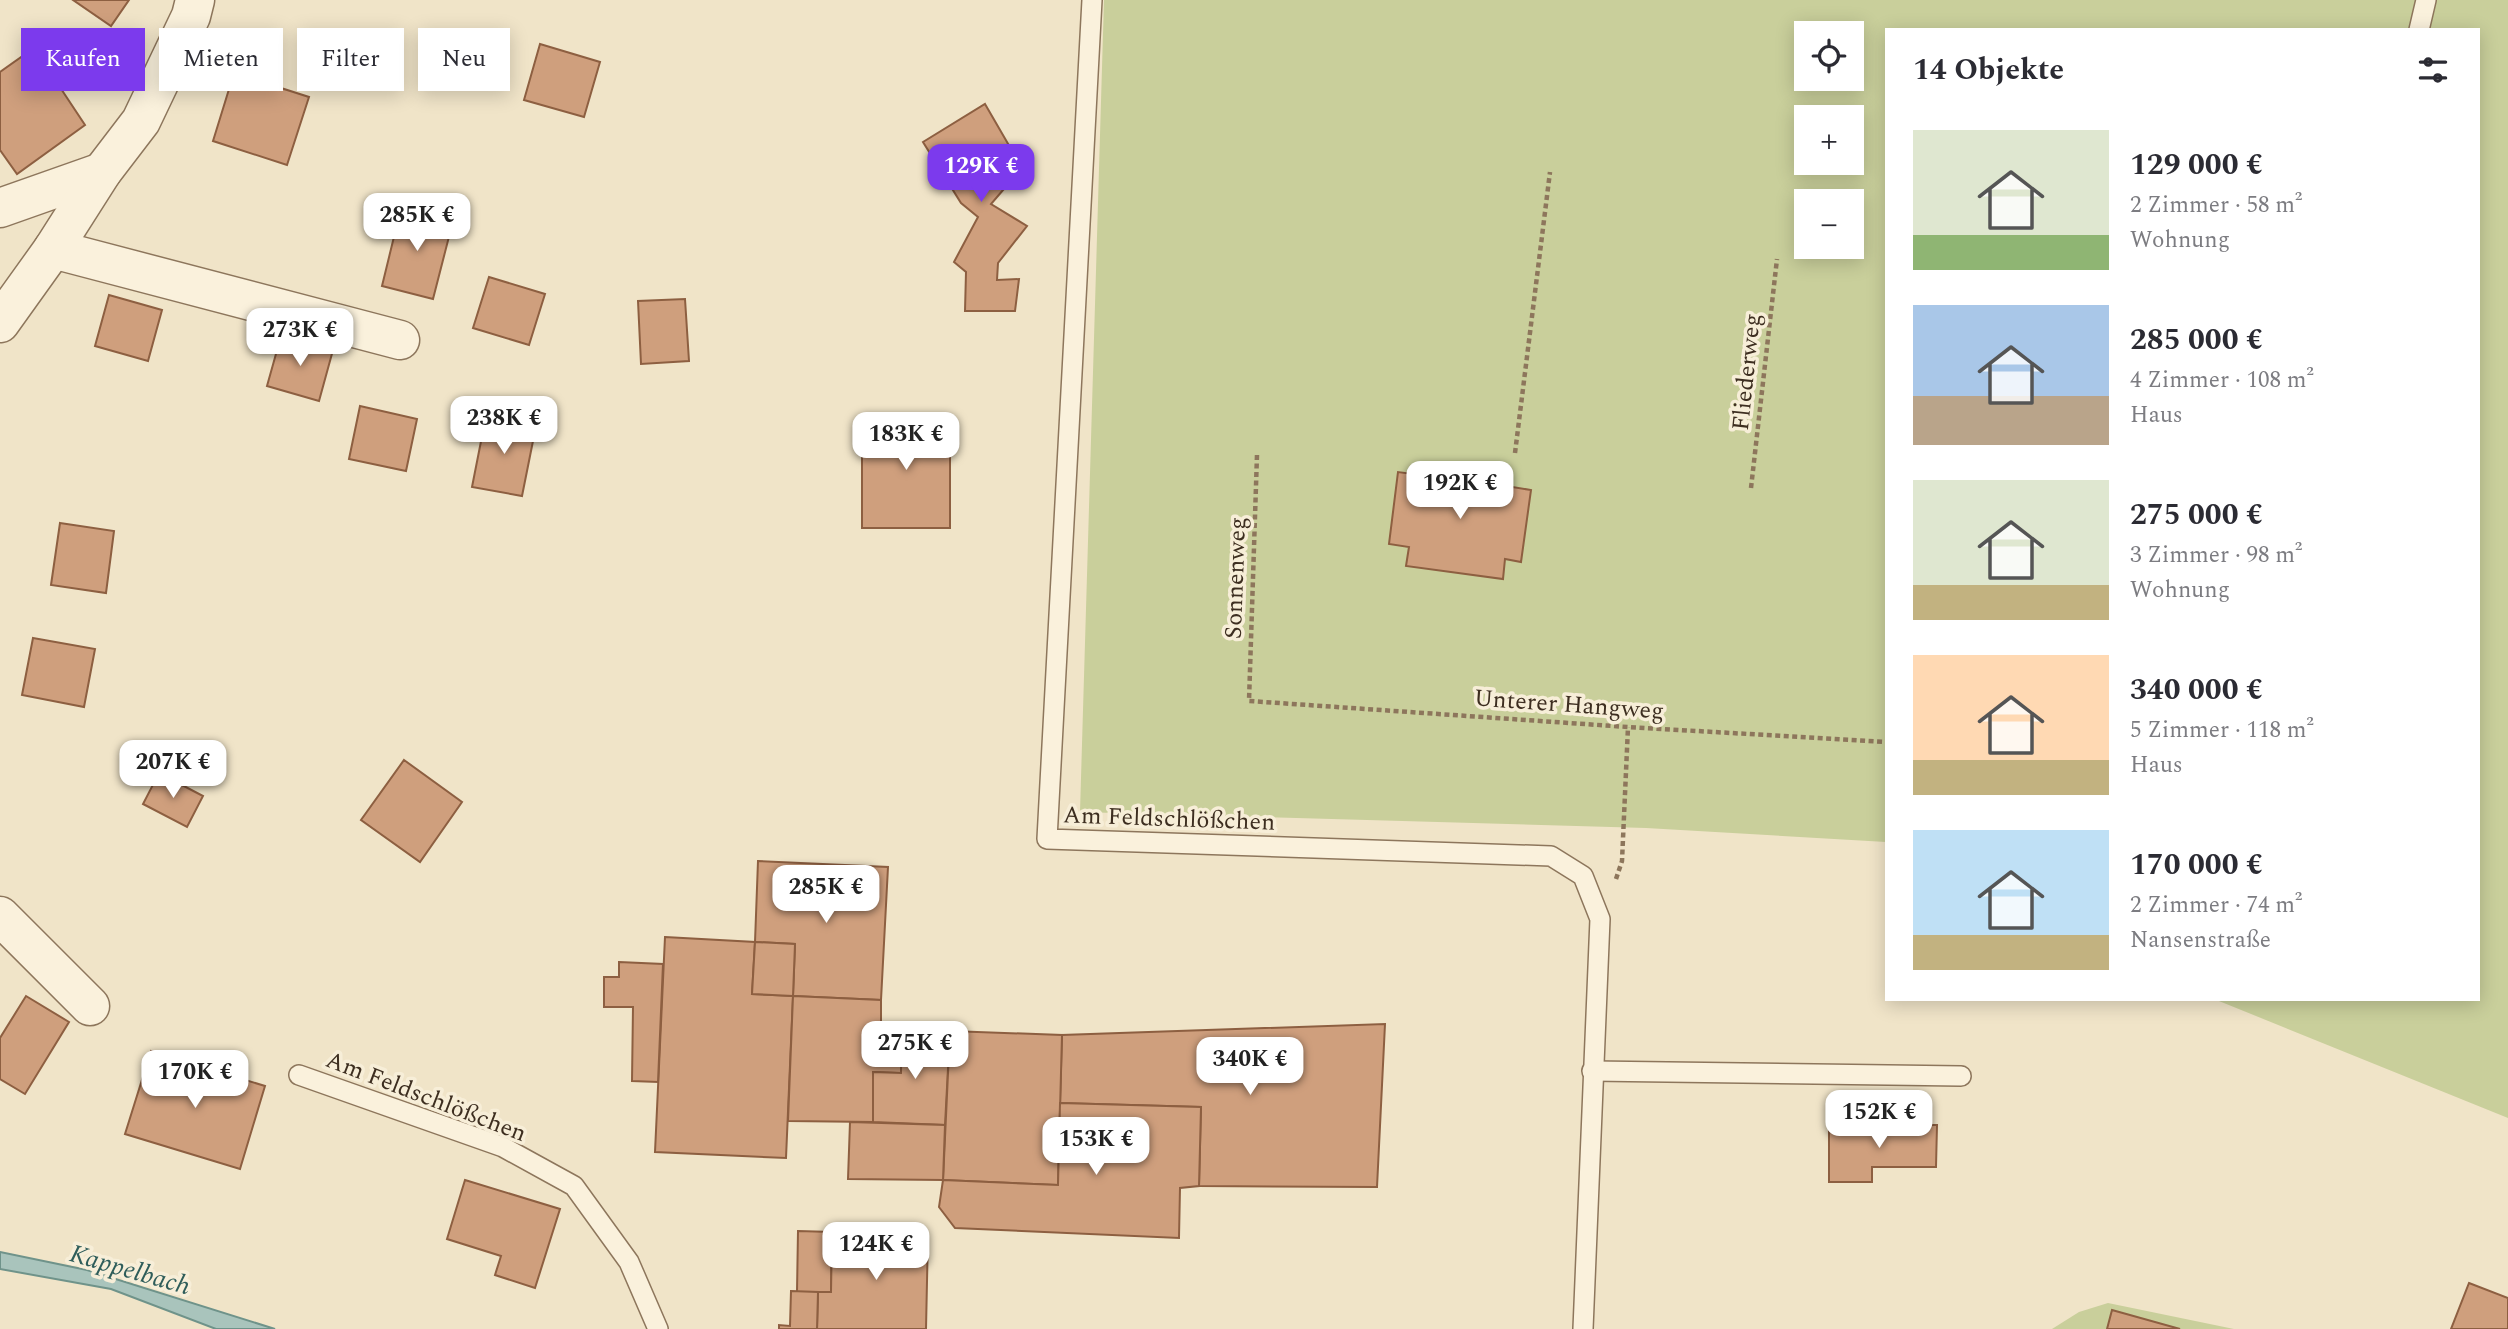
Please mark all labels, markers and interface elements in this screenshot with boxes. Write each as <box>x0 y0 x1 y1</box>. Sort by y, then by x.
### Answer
map controls <box>1794 21 1864 259</box>
button: locate <box>1794 21 1864 91</box>
chip: Kaufen <box>21 28 145 91</box>
chip: Mieten <box>159 28 283 91</box>
chip: Filter <box>297 28 404 91</box>
chip: Neu <box>418 28 510 91</box>
text: 14 Objekte <box>1913 47 2064 93</box>
icon: filters <box>2414 51 2452 89</box>
button: + <box>1794 105 1864 175</box>
text: 129 000 € <box>2130 142 2263 188</box>
pin: 129K € <box>924 144 1038 204</box>
text: 129K € <box>943 149 1019 184</box>
icon: home <box>1969 158 2053 242</box>
text: 2 Zimmer · 58 m² <box>2130 188 2302 223</box>
button: − <box>1794 189 1864 259</box>
pin: 285K € <box>360 194 474 253</box>
text: 285K € <box>379 198 455 233</box>
text: Wohnung <box>2130 223 2230 258</box>
pin: 273K € <box>243 308 357 368</box>
street label: Fliederweg <box>1723 312 1771 432</box>
text: 273K € <box>262 313 338 348</box>
text: 285 000 € <box>2130 317 2263 363</box>
icon: home <box>1969 333 2053 417</box>
text: 4 Zimmer · 108 m² <box>2130 363 2314 398</box>
pin: 238K € <box>447 396 561 456</box>
text: Haus <box>2130 398 2183 433</box>
text: 238K € <box>466 401 542 436</box>
pin: 183K € <box>849 412 963 472</box>
text: 183K € <box>868 417 944 452</box>
pin: 192K € <box>1403 462 1517 521</box>
text: 192K € <box>1422 466 1498 501</box>
text: 275 000 € <box>2130 492 2263 538</box>
icon: home <box>1969 508 2053 592</box>
street label: Sonnenweg <box>1216 516 1256 640</box>
text: 3 Zimmer · 98 m² <box>2130 538 2302 573</box>
text: Wohnung <box>2130 573 2230 608</box>
text: 340 000 € <box>2130 667 2263 713</box>
street label: Unterer Hangweg <box>1473 680 1665 730</box>
icon: home <box>1969 683 2053 767</box>
text: 5 Zimmer · 118 m² <box>2130 713 2314 748</box>
pin: 207K € <box>116 740 230 800</box>
text: 207K € <box>135 745 211 780</box>
text: Haus <box>2130 748 2183 783</box>
street label: Am Feldschlößchen <box>1062 797 1276 841</box>
text: 170 000 € <box>2130 842 2263 888</box>
icon: home <box>1969 858 2053 942</box>
pin: 285K € <box>769 866 883 925</box>
text: 285K € <box>788 870 864 905</box>
text: 2 Zimmer · 74 m² <box>2130 888 2302 923</box>
text: Nansenstraße <box>2130 923 2271 958</box>
pin: 275K € <box>858 1021 972 1081</box>
text: 275K € <box>877 1026 953 1061</box>
pin: 340K € <box>1193 1038 1307 1097</box>
street label: Am Feldschlößchen <box>320 1042 532 1152</box>
text: 340K € <box>1212 1042 1288 1077</box>
pin: 170K € <box>138 1050 252 1110</box>
text: 170K € <box>157 1055 233 1090</box>
pin: 152K € <box>1822 1090 1936 1150</box>
text: 152K € <box>1841 1095 1917 1130</box>
pin: 153K € <box>1039 1118 1153 1177</box>
text: 153K € <box>1058 1122 1134 1157</box>
pin: 124K € <box>819 1222 933 1282</box>
text: 124K € <box>838 1227 914 1262</box>
water label: Kappelbach <box>65 1234 195 1306</box>

